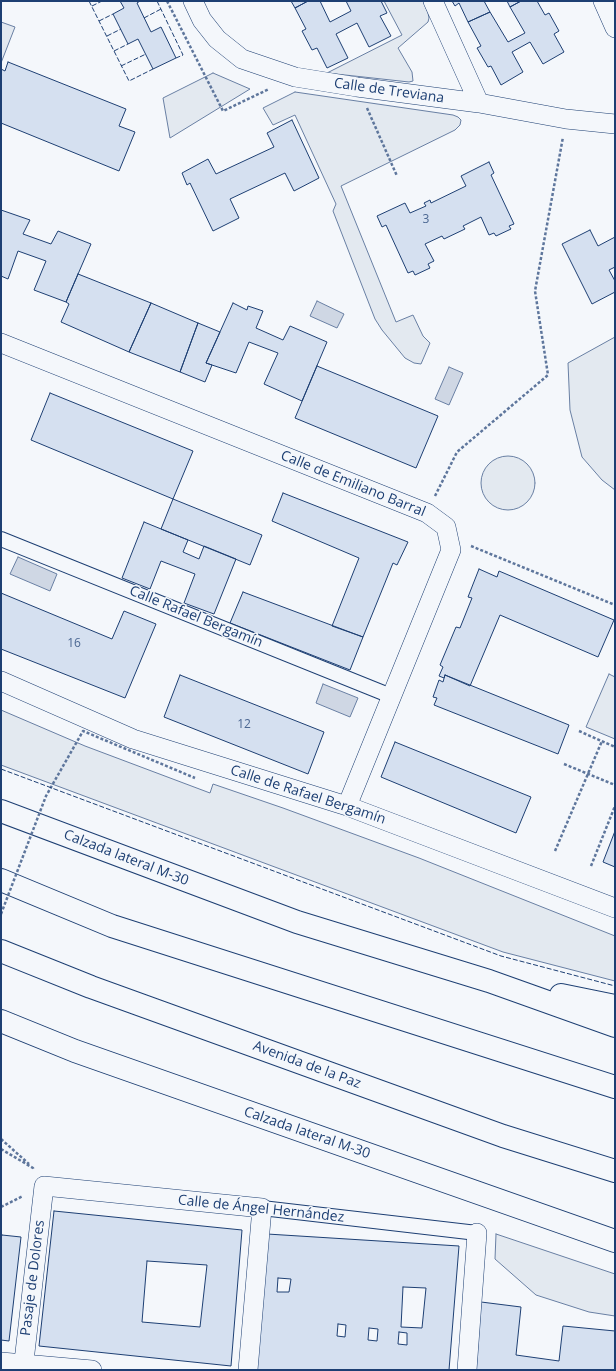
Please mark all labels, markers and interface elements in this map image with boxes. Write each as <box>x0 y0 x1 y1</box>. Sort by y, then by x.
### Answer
street label: Calle de Treviana <box>333 75 445 107</box>
house number: 3 <box>423 213 429 227</box>
street label: Calle de Emiliano Barral <box>278 447 428 521</box>
street label: Calle Rafael Bergamín <box>127 583 265 651</box>
house number: 16 <box>67 637 81 651</box>
house number: 12 <box>237 718 251 732</box>
street label: Calle de Rafael Bergamín <box>228 762 388 828</box>
street label: Calzada lateral M-30 <box>61 826 191 890</box>
street label: Avenida de la Paz <box>251 1038 363 1092</box>
street label: Calzada lateral M-30 <box>242 1104 372 1162</box>
street label: Calle de Ángel Hernández <box>177 1192 345 1226</box>
street label: Pasaje de Dolores <box>18 1219 48 1337</box>

